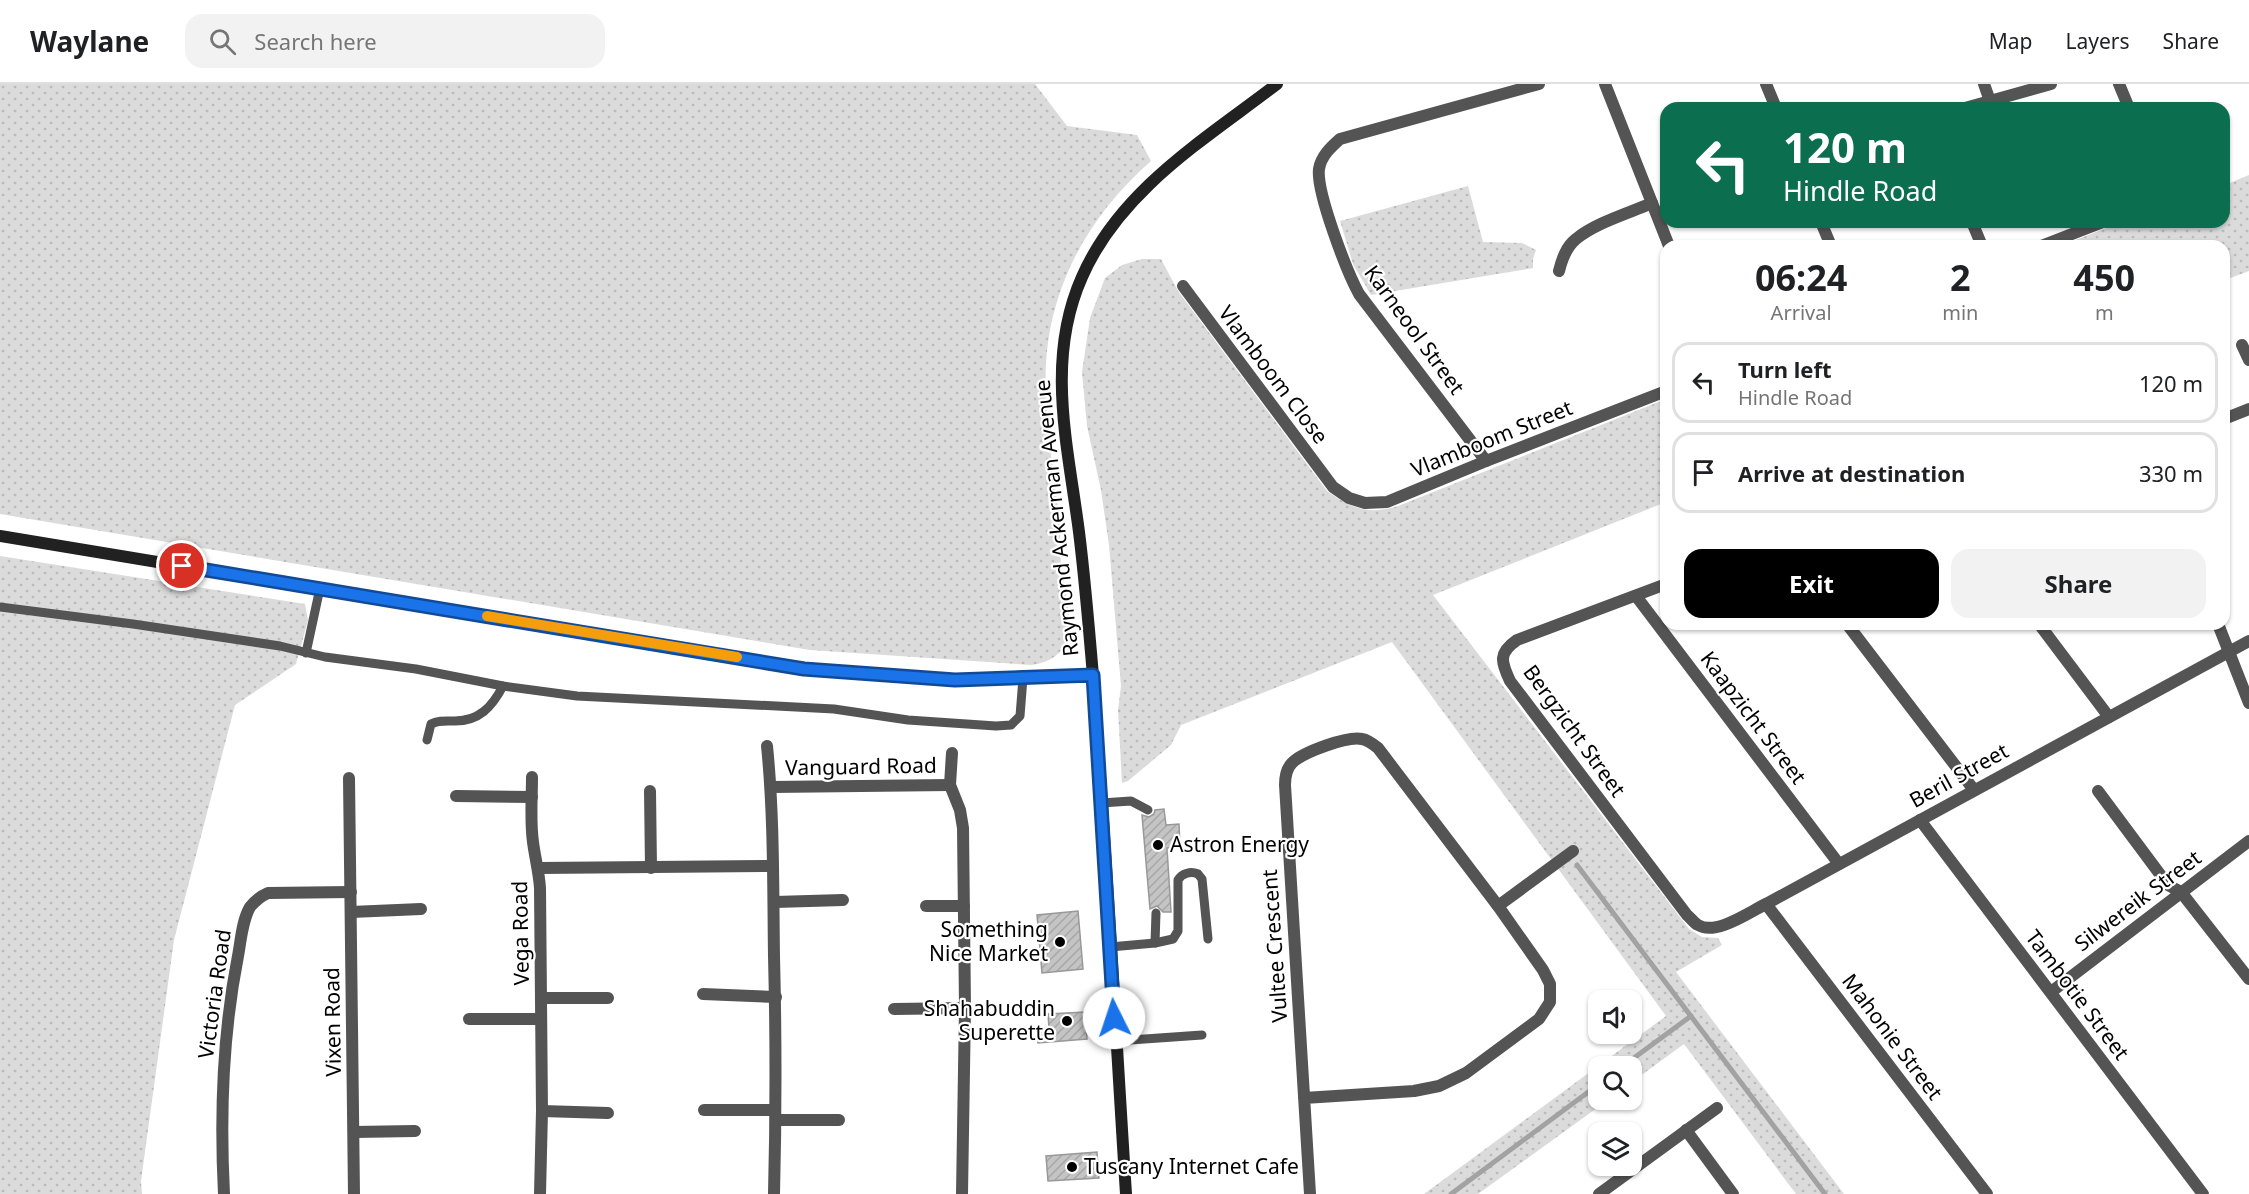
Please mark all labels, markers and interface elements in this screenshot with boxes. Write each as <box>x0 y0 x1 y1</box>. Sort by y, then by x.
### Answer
search box <box>185 14 605 68</box>
text: Waylane <box>30 22 149 60</box>
icon: search <box>206 25 239 58</box>
text: Search here <box>254 26 377 56</box>
text: Map <box>1989 27 2033 55</box>
text: Layers <box>2066 27 2130 55</box>
text: Share <box>2163 27 2219 55</box>
text: 120 m <box>1783 118 1907 175</box>
icon: left <box>1684 126 1762 204</box>
text: Hindle Road <box>1783 172 1937 209</box>
text: 06:24 <box>1755 253 1847 302</box>
text: 2 <box>1950 253 1971 302</box>
text: 450 <box>2073 253 2135 302</box>
street label: Karneool Street <box>1358 259 1471 400</box>
text: Arrival <box>1771 299 1832 326</box>
text: min <box>1942 299 1978 326</box>
text: m <box>2095 299 2114 326</box>
street label: Vlamboom Close <box>1213 300 1335 449</box>
text: Turn left <box>1738 354 1832 384</box>
icon: left <box>1687 366 1720 399</box>
text: 120 m <box>2139 368 2203 398</box>
street label: Raymond Ackerman Avenue <box>1028 378 1084 658</box>
text: Hindle Road <box>1738 384 1852 411</box>
street label: Vlamboom Street <box>1407 393 1577 483</box>
icon: arrive <box>1687 456 1720 489</box>
text: Arrive at destination <box>1738 458 1965 488</box>
text: 330 m <box>2139 458 2203 488</box>
pin <box>156 540 207 591</box>
icon: arrive <box>165 549 198 582</box>
button: Exit <box>1684 549 1939 618</box>
button: Share <box>1951 549 2206 618</box>
street label: Kaapzicht Street <box>1695 645 1813 790</box>
street label: Bergzicht Street <box>1517 659 1632 802</box>
street label: Beril Street <box>1904 736 2013 814</box>
street label: Vanguard Road <box>785 751 937 781</box>
place label: Astron Energy <box>1170 830 1309 858</box>
marker: Astron Energy <box>1151 838 1165 852</box>
street label: Silwereik Street <box>2068 843 2207 957</box>
street label: Vultee Crescent <box>1255 868 1293 1024</box>
street label: Vega Road <box>505 880 535 986</box>
place label: Something Nice Market <box>929 915 1048 967</box>
street label: Tambotie Street <box>2020 924 2136 1065</box>
street label: Victoria Road <box>191 927 237 1060</box>
marker: Something Nice Market <box>1053 935 1067 949</box>
street label: Vixen Road <box>317 967 347 1077</box>
street label: Mahonie Street <box>1836 968 1950 1105</box>
position arrow <box>1082 986 1146 1050</box>
map controls <box>1588 990 1642 1176</box>
button: sound <box>1588 990 1642 1044</box>
place label: Shahabuddin Superette <box>924 994 1055 1046</box>
marker: Shahabuddin Superette <box>1060 1014 1074 1028</box>
button: search <box>1588 1056 1642 1110</box>
button: layers <box>1588 1122 1642 1176</box>
place label: Tuscany Internet Cafe <box>1084 1152 1299 1180</box>
marker: Tuscany Internet Cafe <box>1065 1160 1079 1174</box>

